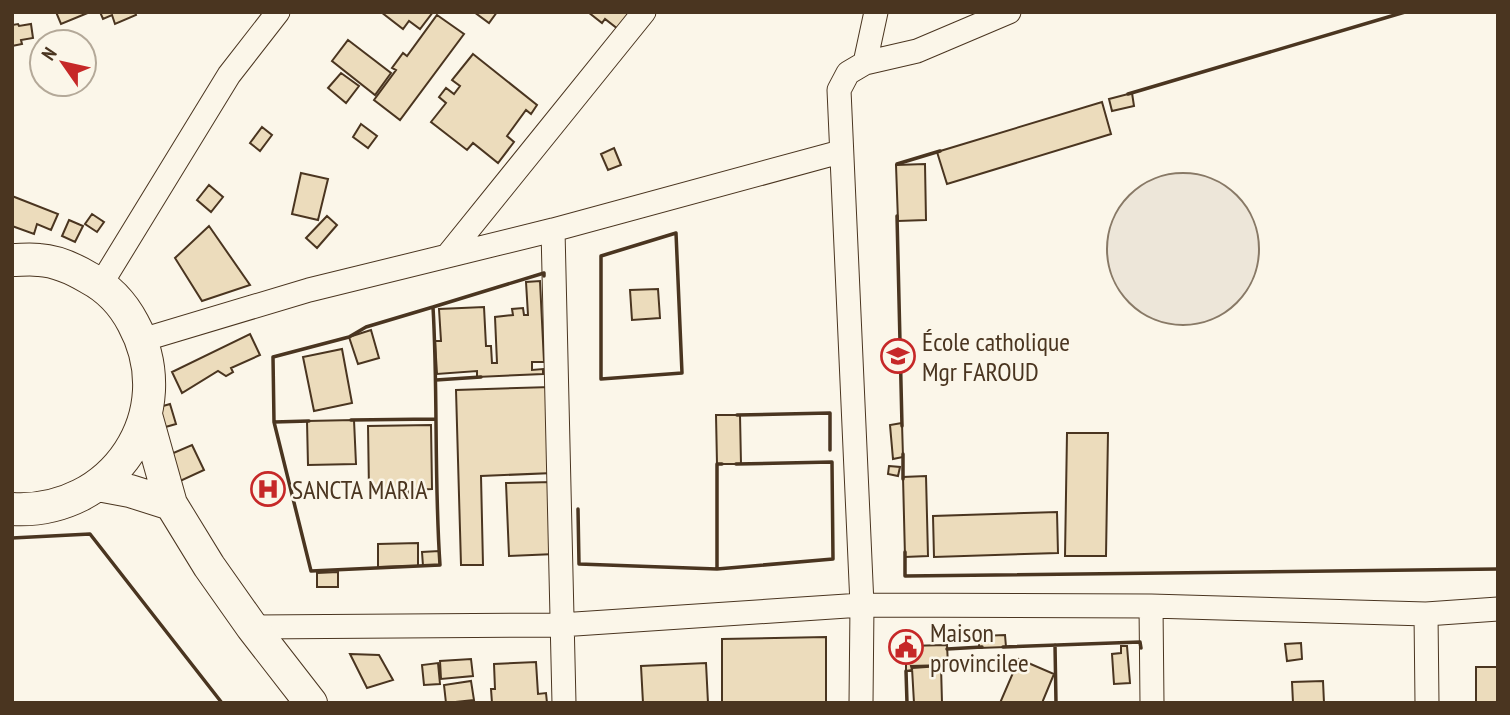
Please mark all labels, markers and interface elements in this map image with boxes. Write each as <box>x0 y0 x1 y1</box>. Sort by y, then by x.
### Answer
north arrow <box>28 28 98 98</box>
text: N <box>36 43 62 64</box>
place label: École catholique Mgr FAROUD <box>922 325 1070 388</box>
school or university icon: École catholique Mgr FAROUD <box>879 337 917 375</box>
hospital icon: SANCTA MARIA <box>249 470 287 508</box>
place label: SANCTA MARIA <box>292 473 428 506</box>
place label: Maison provincilee <box>930 616 1029 679</box>
public building icon: Maison provincilee <box>887 628 925 666</box>

